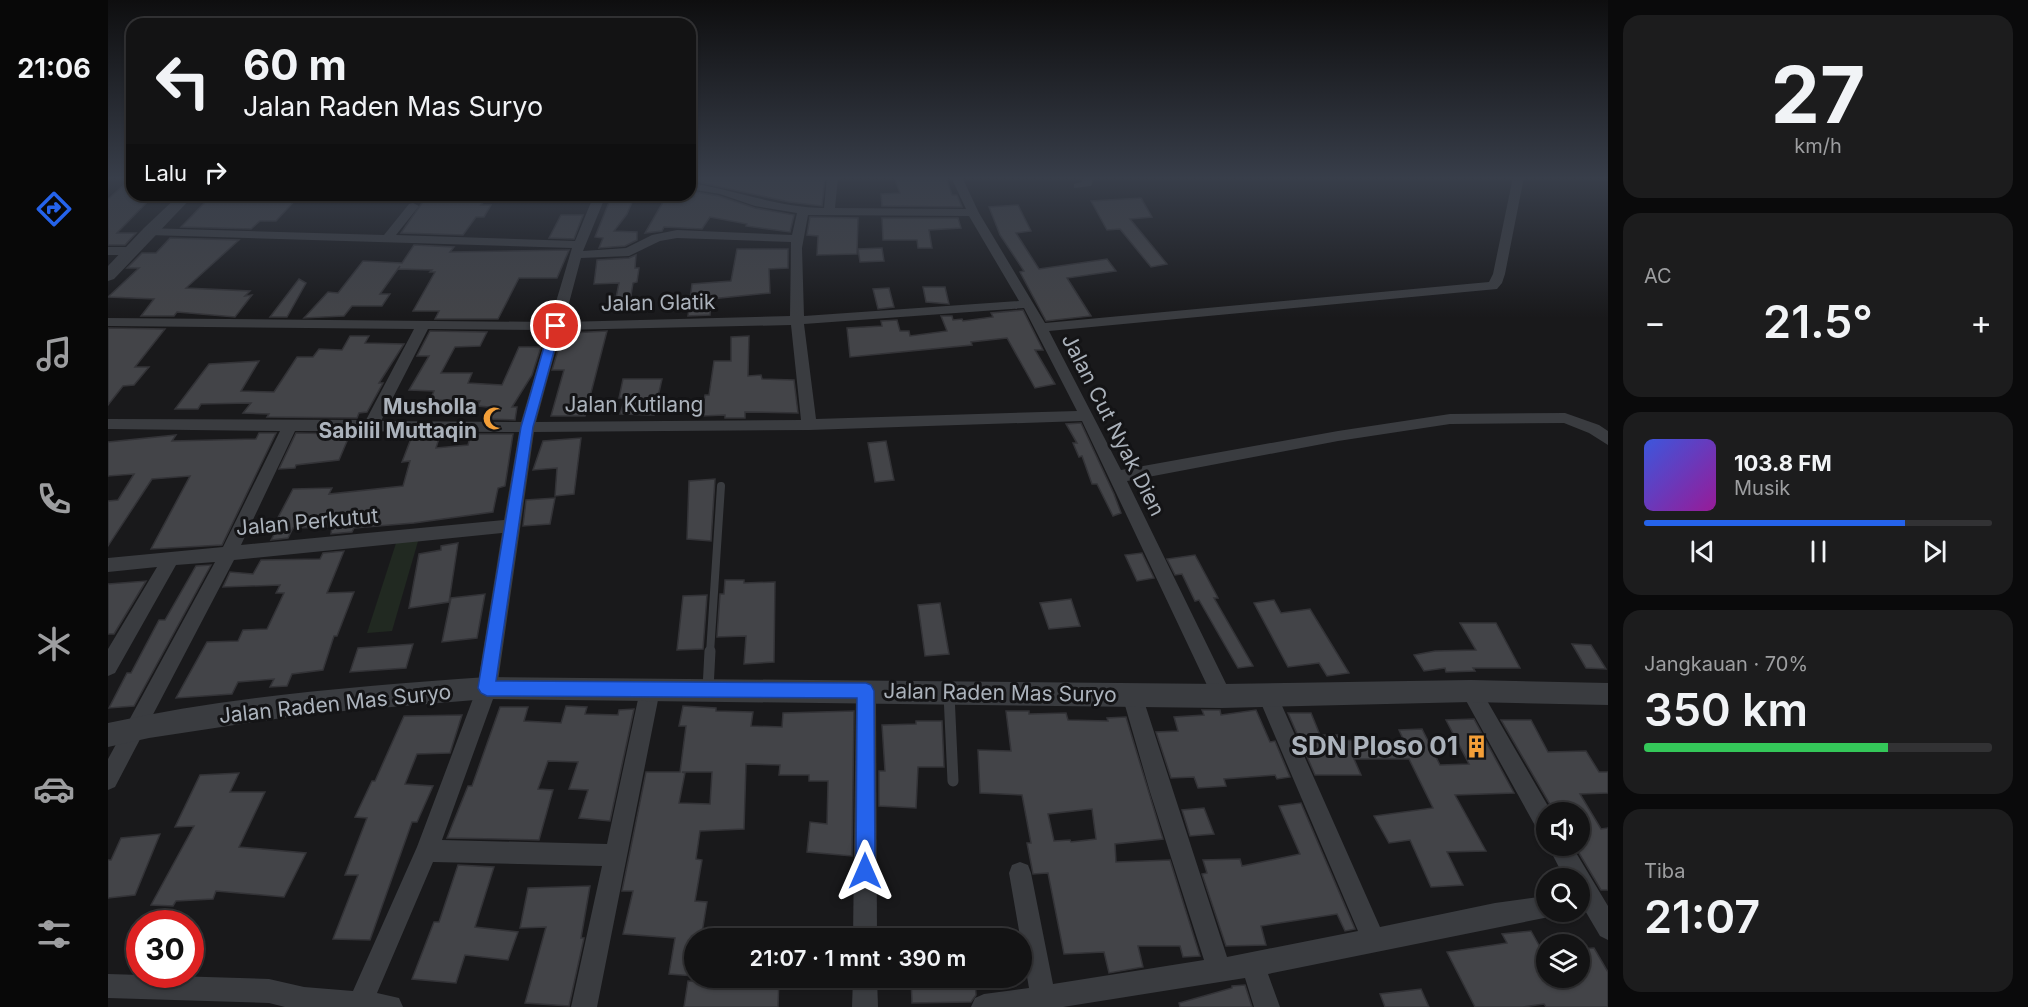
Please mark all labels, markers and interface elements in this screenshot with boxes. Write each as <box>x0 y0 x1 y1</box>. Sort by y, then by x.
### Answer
text: 60 m <box>243 39 347 90</box>
icon: left <box>144 42 222 120</box>
text: 27 <box>1771 47 1865 142</box>
text: 21:06 <box>17 52 91 85</box>
text: Jalan Raden Mas Suryo <box>243 90 543 123</box>
text: km/h <box>1794 134 1842 158</box>
icon: right <box>199 156 232 189</box>
text: Lalu <box>144 160 187 186</box>
icon: directions <box>33 188 75 230</box>
text: AC <box>1644 264 1672 288</box>
street label: Jalan Glatik <box>600 289 716 316</box>
text: 21.5° <box>1763 294 1873 349</box>
pin <box>530 300 581 351</box>
text: − <box>1644 302 1666 342</box>
text: + <box>1970 302 1992 342</box>
icon: arrive <box>539 309 572 342</box>
street label: Jalan Cut Nyak Dien <box>1057 329 1170 520</box>
icon: music <box>33 333 75 375</box>
street label: Jalan Kutilang <box>565 392 703 417</box>
place label: Musholla Sabilil Muttaqin <box>319 394 477 443</box>
mosque icon: Musholla Sabilil Muttaqin <box>482 406 508 432</box>
text: 103.8 FM <box>1734 450 1832 476</box>
text: Musik <box>1734 476 1790 500</box>
icon: phone <box>33 478 75 520</box>
street label: Jalan Perkutut <box>235 503 379 540</box>
icon: previous <box>1686 535 1719 568</box>
icon: pause <box>1802 535 1835 568</box>
icon: next <box>1918 535 1951 568</box>
icon: climate <box>33 623 75 665</box>
text: Jangkauan · 70% <box>1644 652 1808 676</box>
street label: Jalan Raden Mas Suryo <box>883 678 1117 707</box>
street label: Jalan Raden Mas Suryo <box>218 679 452 728</box>
text: 350 km <box>1644 682 1808 737</box>
place label: SDN Ploso 01 <box>1291 730 1458 761</box>
building icon: SDN Ploso 01 <box>1463 733 1489 759</box>
icon: car <box>33 768 75 810</box>
map controls <box>1536 802 1590 988</box>
button: sound <box>1536 802 1590 856</box>
position arrow <box>833 839 897 903</box>
text: Tiba <box>1644 859 1685 883</box>
button: search <box>1536 868 1590 922</box>
text: 21:07 <box>1644 889 1760 944</box>
speed limit sign: 30 <box>126 910 204 988</box>
icon: filters <box>33 913 75 955</box>
button: layers <box>1536 934 1590 988</box>
text: 21:07 · 1 mnt · 390 m <box>750 945 966 971</box>

